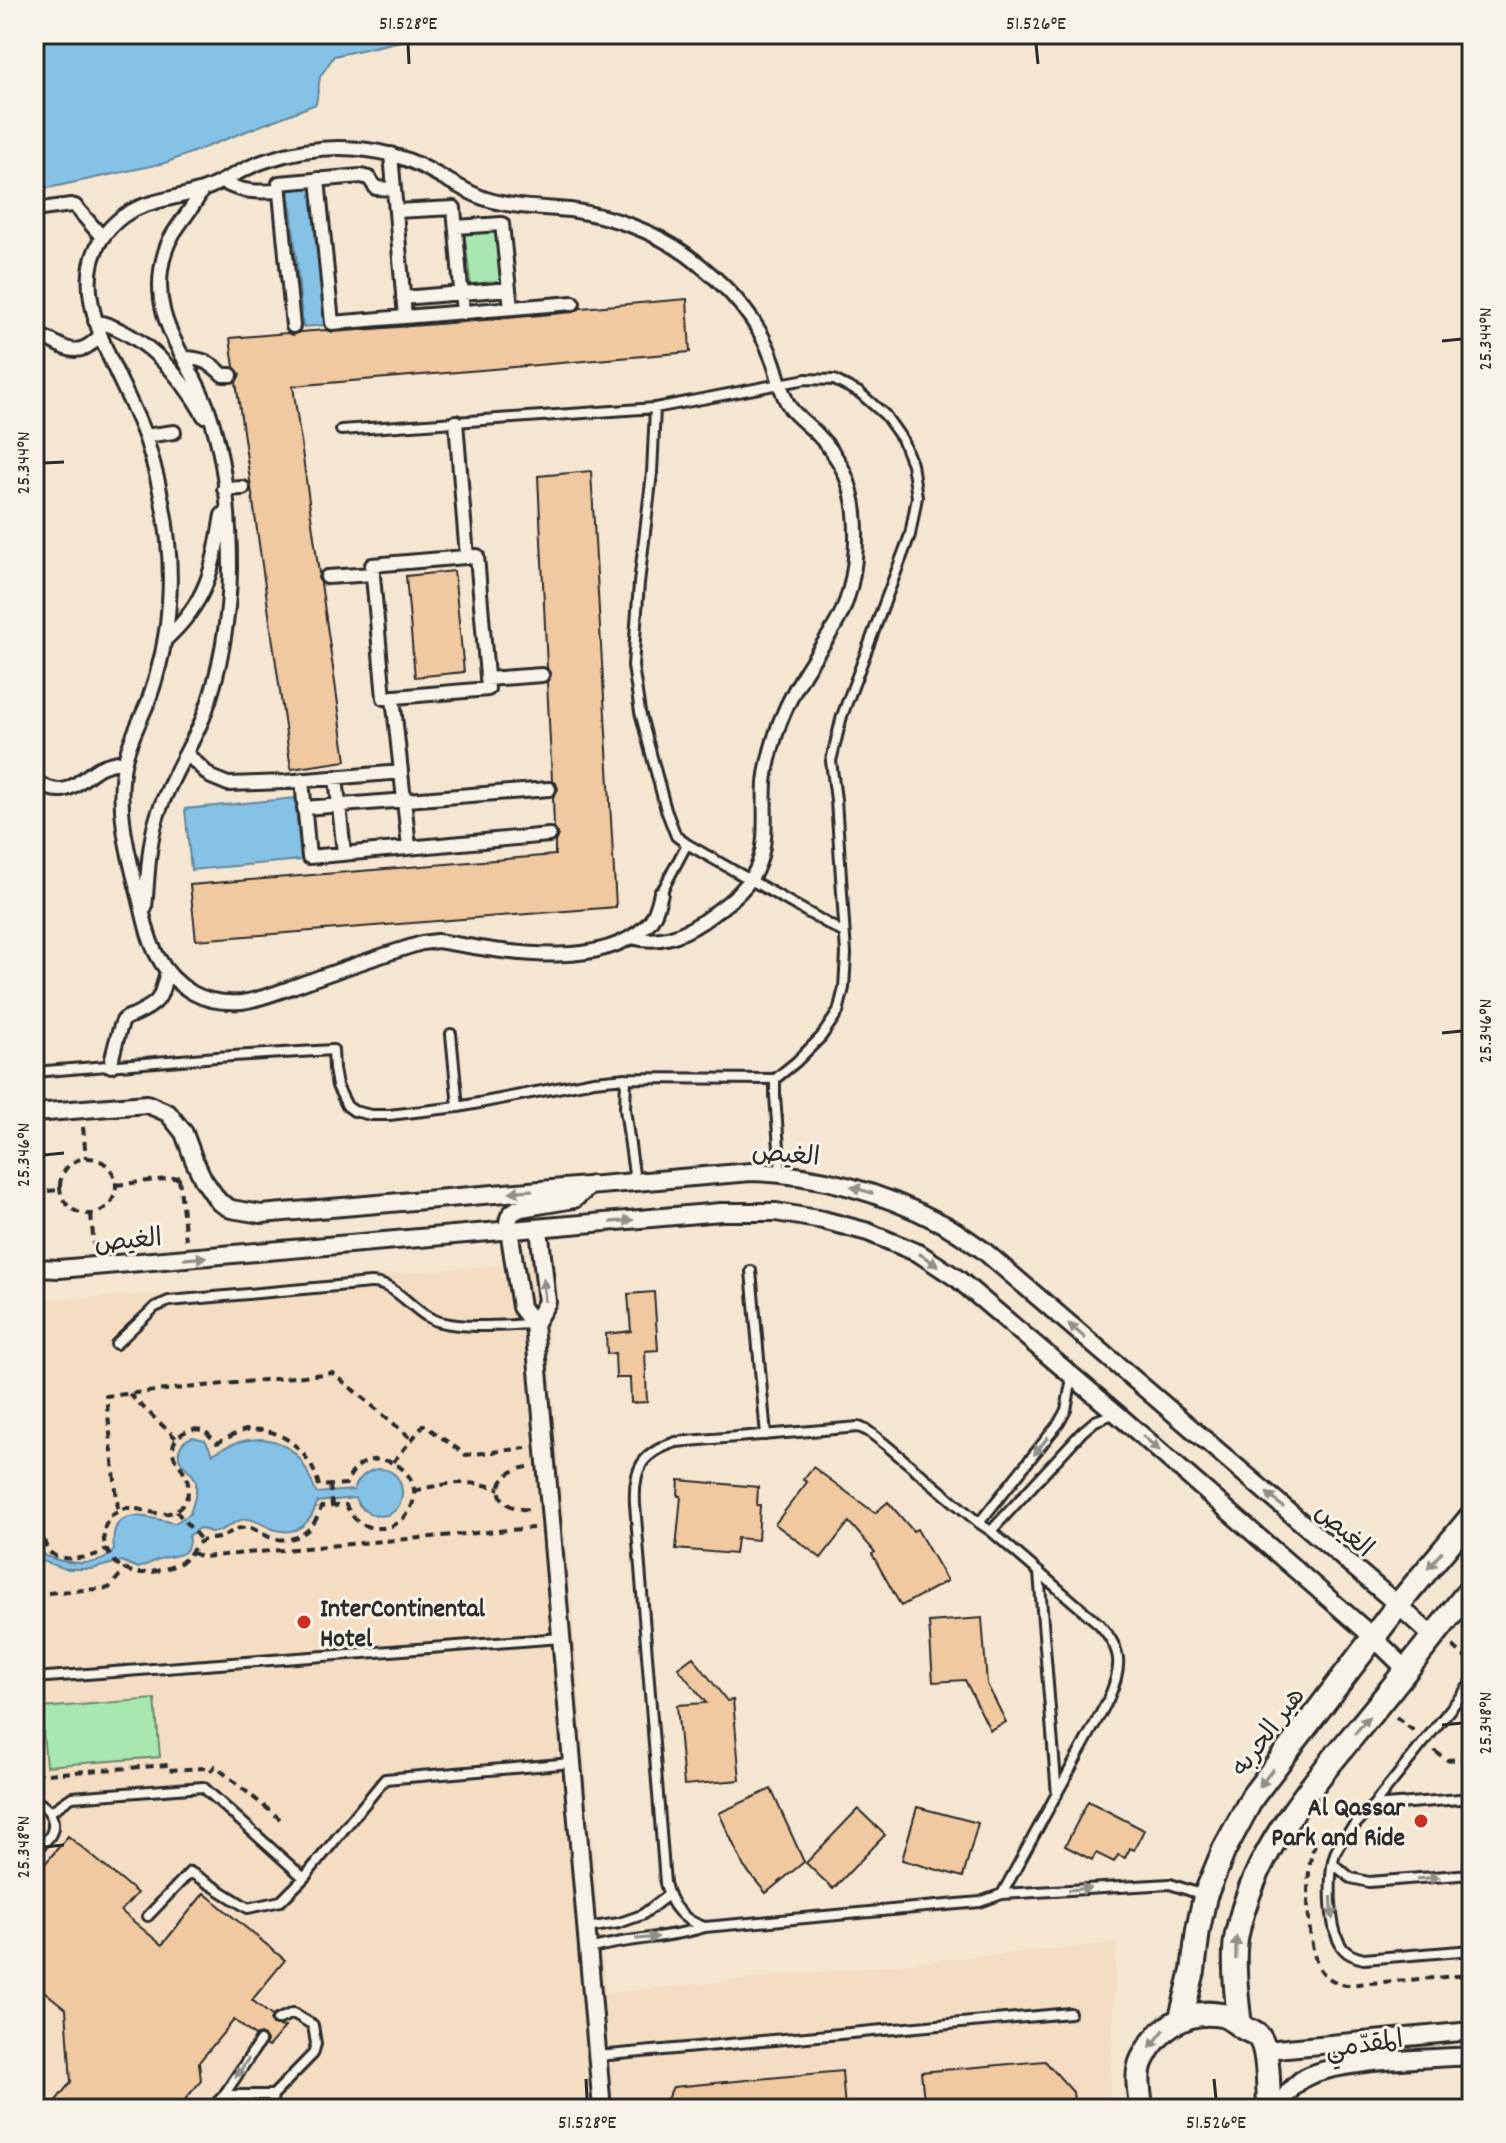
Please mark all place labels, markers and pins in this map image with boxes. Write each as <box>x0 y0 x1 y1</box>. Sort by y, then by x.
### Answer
place label: InterContinental Hotel <box>320 1592 486 1659</box>
marker: InterContinental Hotel <box>295 1613 313 1631</box>
place label: Al Qassar Park and Ride <box>1271 1791 1405 1858</box>
marker: Al Qassar Park and Ride <box>1412 1812 1430 1830</box>

